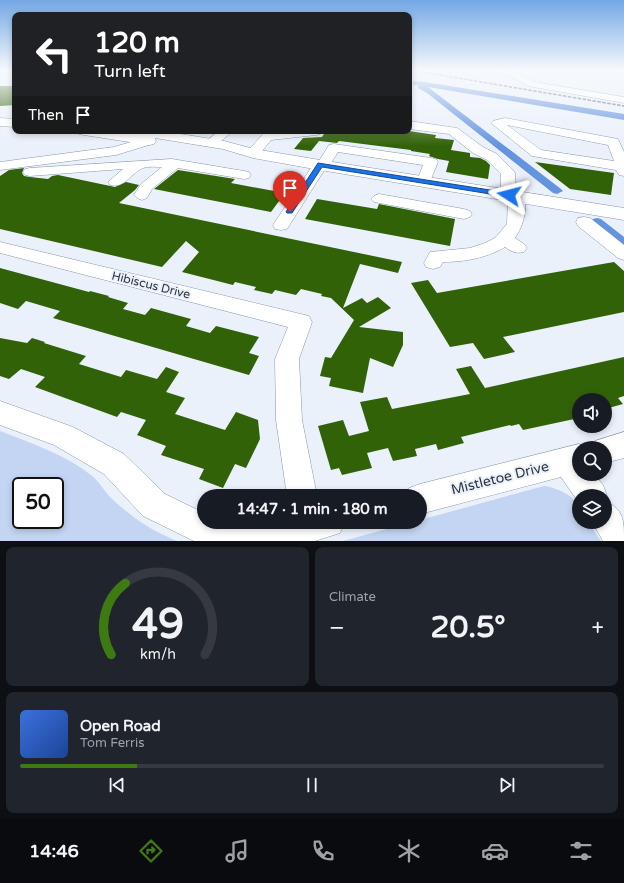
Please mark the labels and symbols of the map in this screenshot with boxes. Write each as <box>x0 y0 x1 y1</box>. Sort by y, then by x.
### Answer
pin <box>273 171 307 212</box>
position arrow <box>488 174 530 216</box>
street label: Hibiscus Drive <box>110 268 192 302</box>
street label: Mistletoe Drive <box>449 458 551 498</box>
speed limit sign: 50 <box>12 477 64 529</box>

